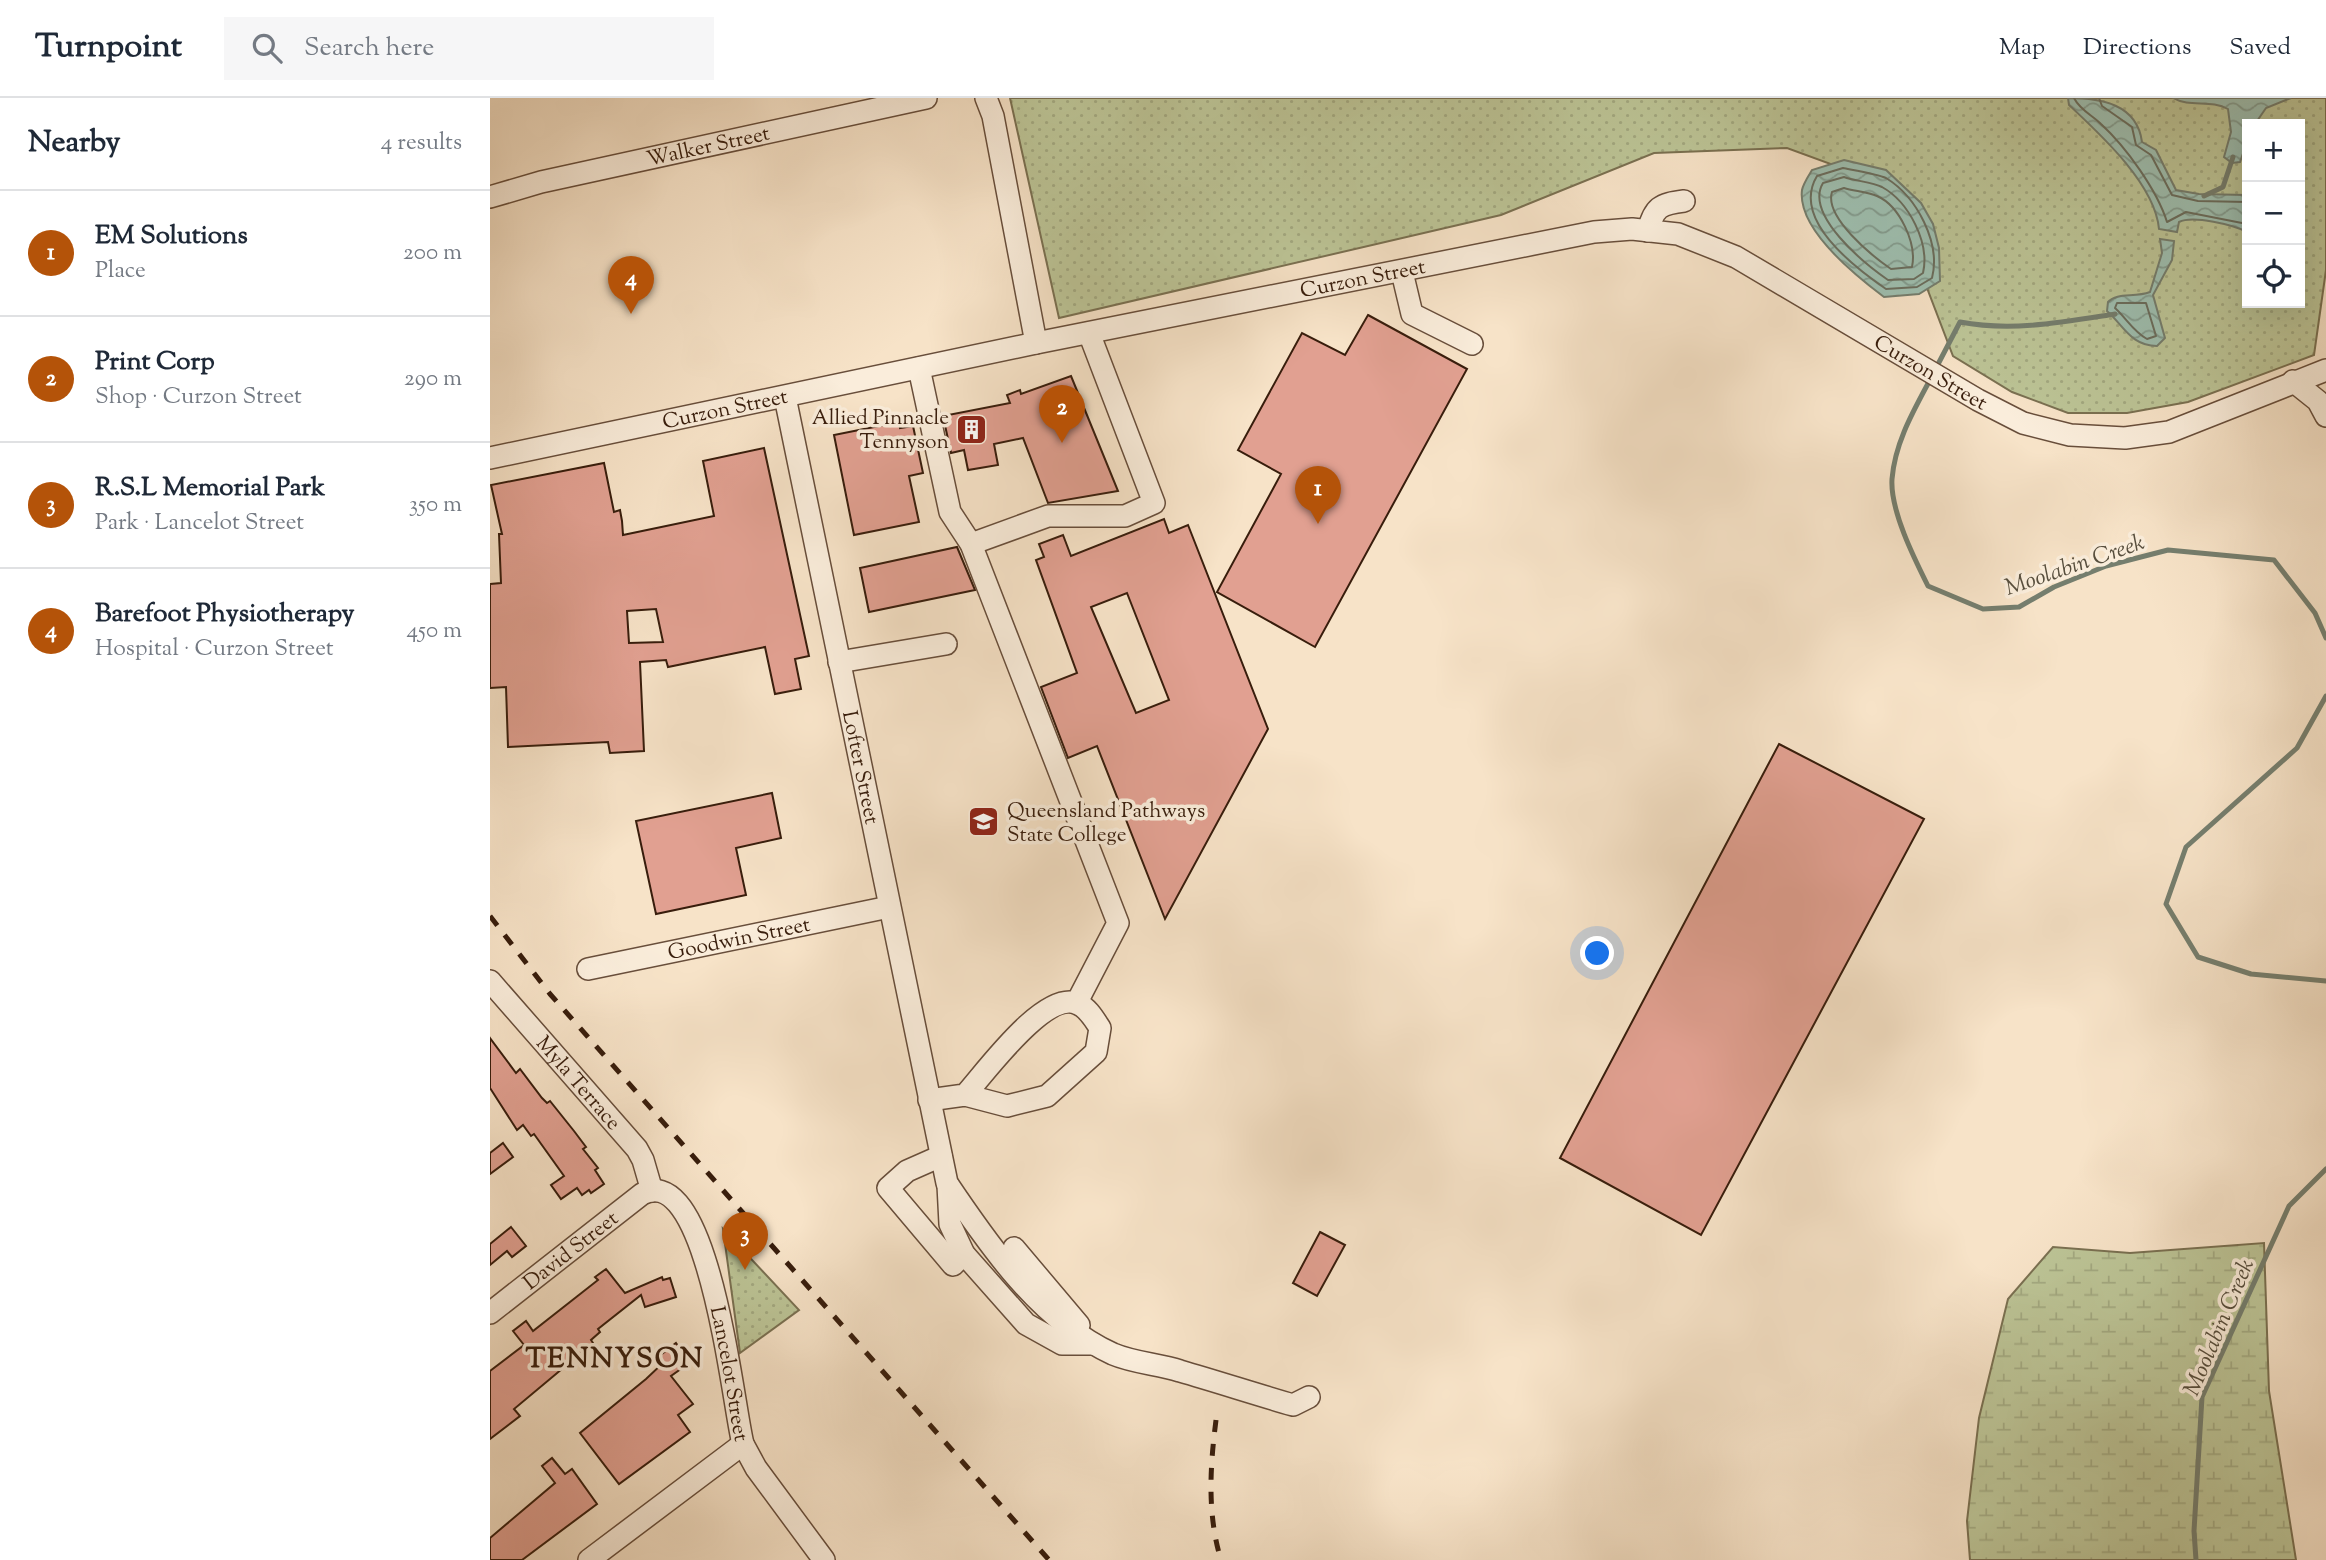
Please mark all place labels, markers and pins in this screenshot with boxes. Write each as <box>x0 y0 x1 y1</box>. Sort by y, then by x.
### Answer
pin: 4 <box>608 256 654 314</box>
pin: 2 <box>1039 385 1085 443</box>
place label: Allied Pinnacle Tennyson <box>812 404 949 458</box>
building icon: Allied Pinnacle Tennyson <box>955 412 989 446</box>
pin: 1 <box>1295 466 1341 524</box>
place label: Queensland Pathways State College <box>1007 797 1205 851</box>
school or university icon: Queensland Pathways State College <box>967 805 1001 839</box>
pin: 3 <box>722 1212 768 1270</box>

